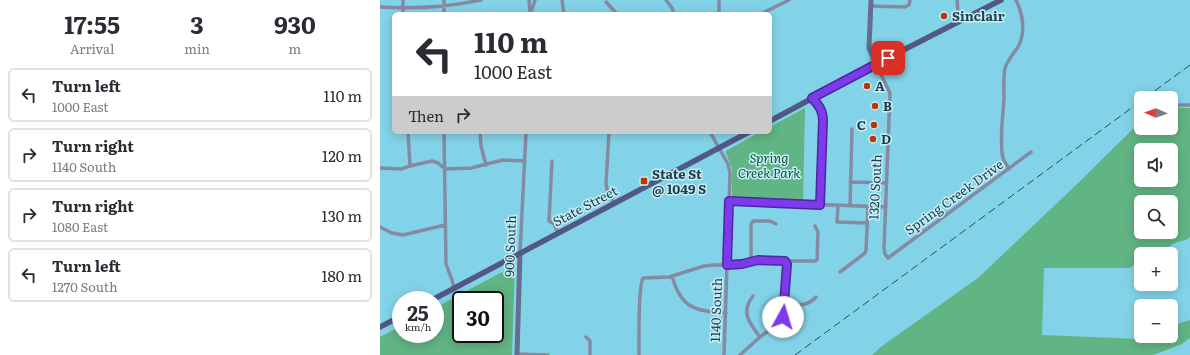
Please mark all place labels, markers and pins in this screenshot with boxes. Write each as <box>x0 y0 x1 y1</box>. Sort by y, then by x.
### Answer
place label: Sinclair <box>952 6 1005 25</box>
marker: Sinclair <box>939 11 949 21</box>
pin <box>871 41 905 75</box>
place label: A <box>875 76 885 95</box>
marker: A <box>862 81 872 91</box>
place label: B <box>883 96 892 115</box>
marker: B <box>870 101 880 111</box>
place label: C <box>857 115 866 134</box>
marker: C <box>869 120 879 130</box>
place label: D <box>881 129 891 148</box>
marker: D <box>868 134 878 144</box>
place label: State St @ 1049 S <box>652 164 706 198</box>
marker: State St @ 1049 S <box>639 176 649 186</box>

